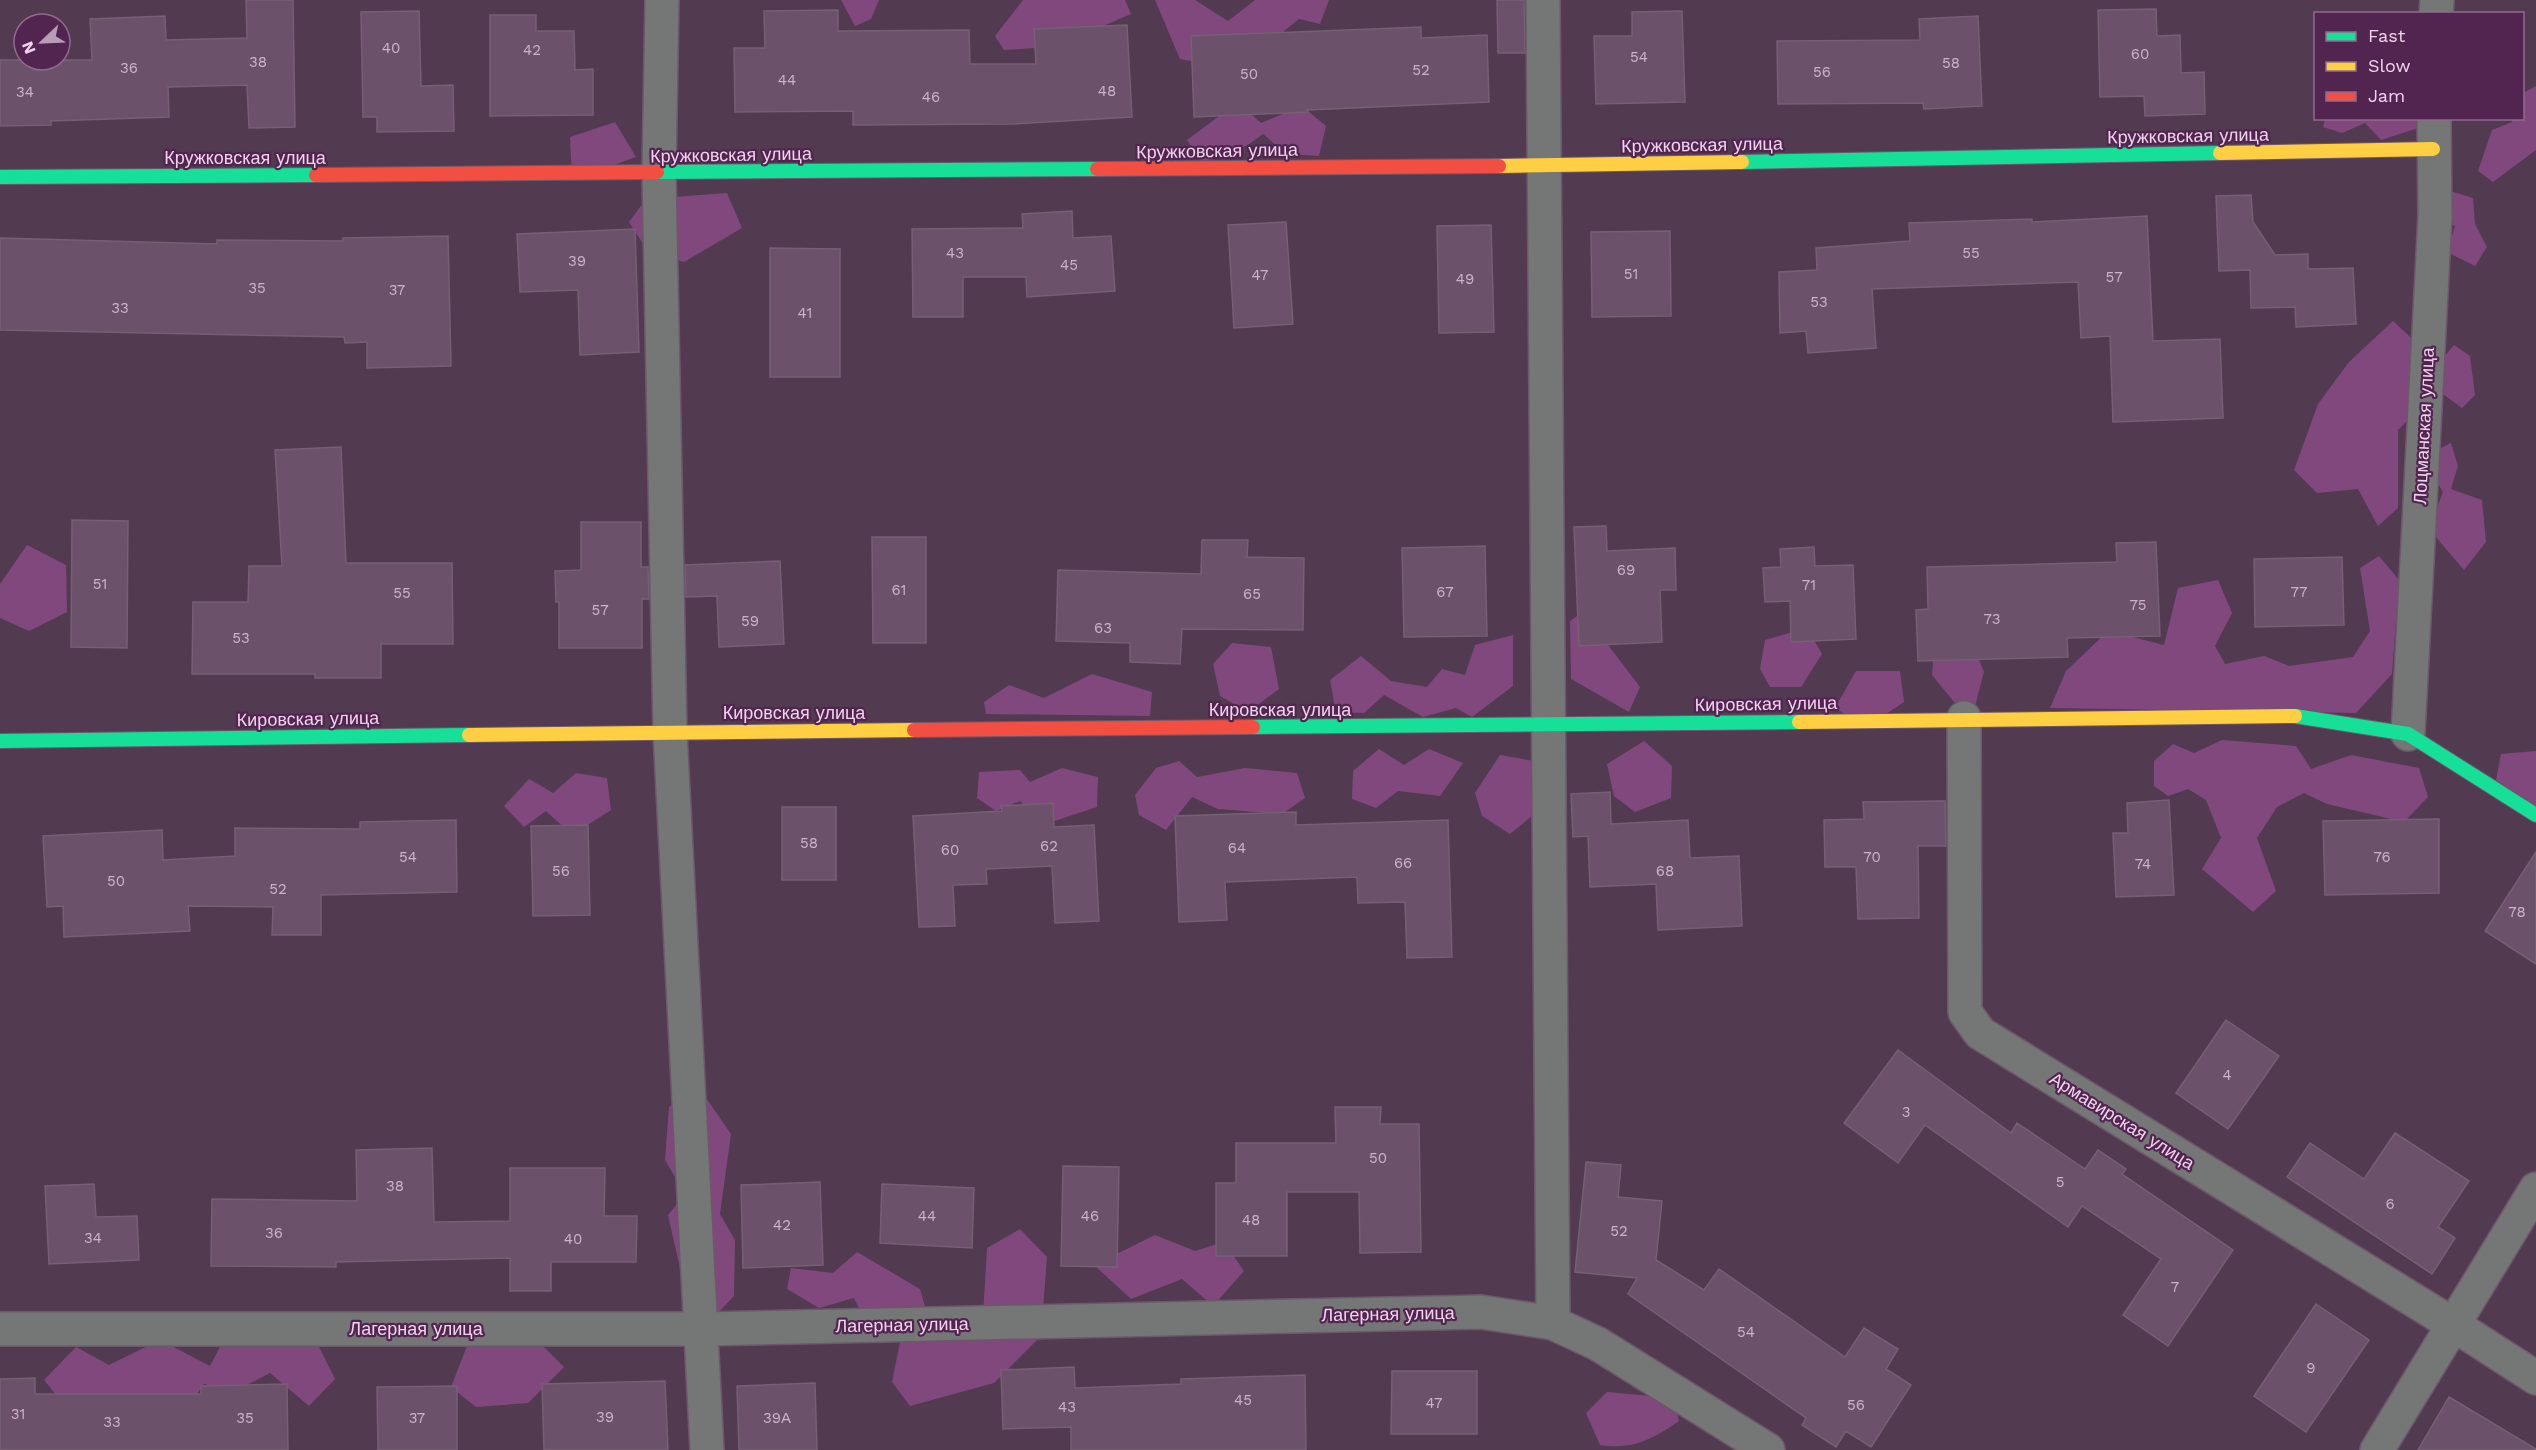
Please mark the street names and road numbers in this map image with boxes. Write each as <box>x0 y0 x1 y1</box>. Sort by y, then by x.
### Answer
street label: Кружковская улица <box>2107 124 2270 147</box>
street label: Кружковская улица <box>1621 133 1784 156</box>
street label: Кружковская улица <box>1136 139 1299 162</box>
street label: Кружковская улица <box>650 143 813 166</box>
street label: Кружковская улица <box>164 147 327 168</box>
street label: Лоцманская улица <box>2409 346 2438 505</box>
street label: Кировская улица <box>1695 692 1838 715</box>
street label: Кировская улица <box>1209 699 1352 720</box>
street label: Кировская улица <box>723 702 866 723</box>
street label: Кировская улица <box>237 707 380 730</box>
street label: Армавирская улица <box>2046 1068 2199 1174</box>
street label: Лагерная улица <box>1321 1302 1456 1325</box>
street label: Лагерная улица <box>835 1313 970 1336</box>
street label: Лагерная улица <box>349 1318 484 1339</box>

